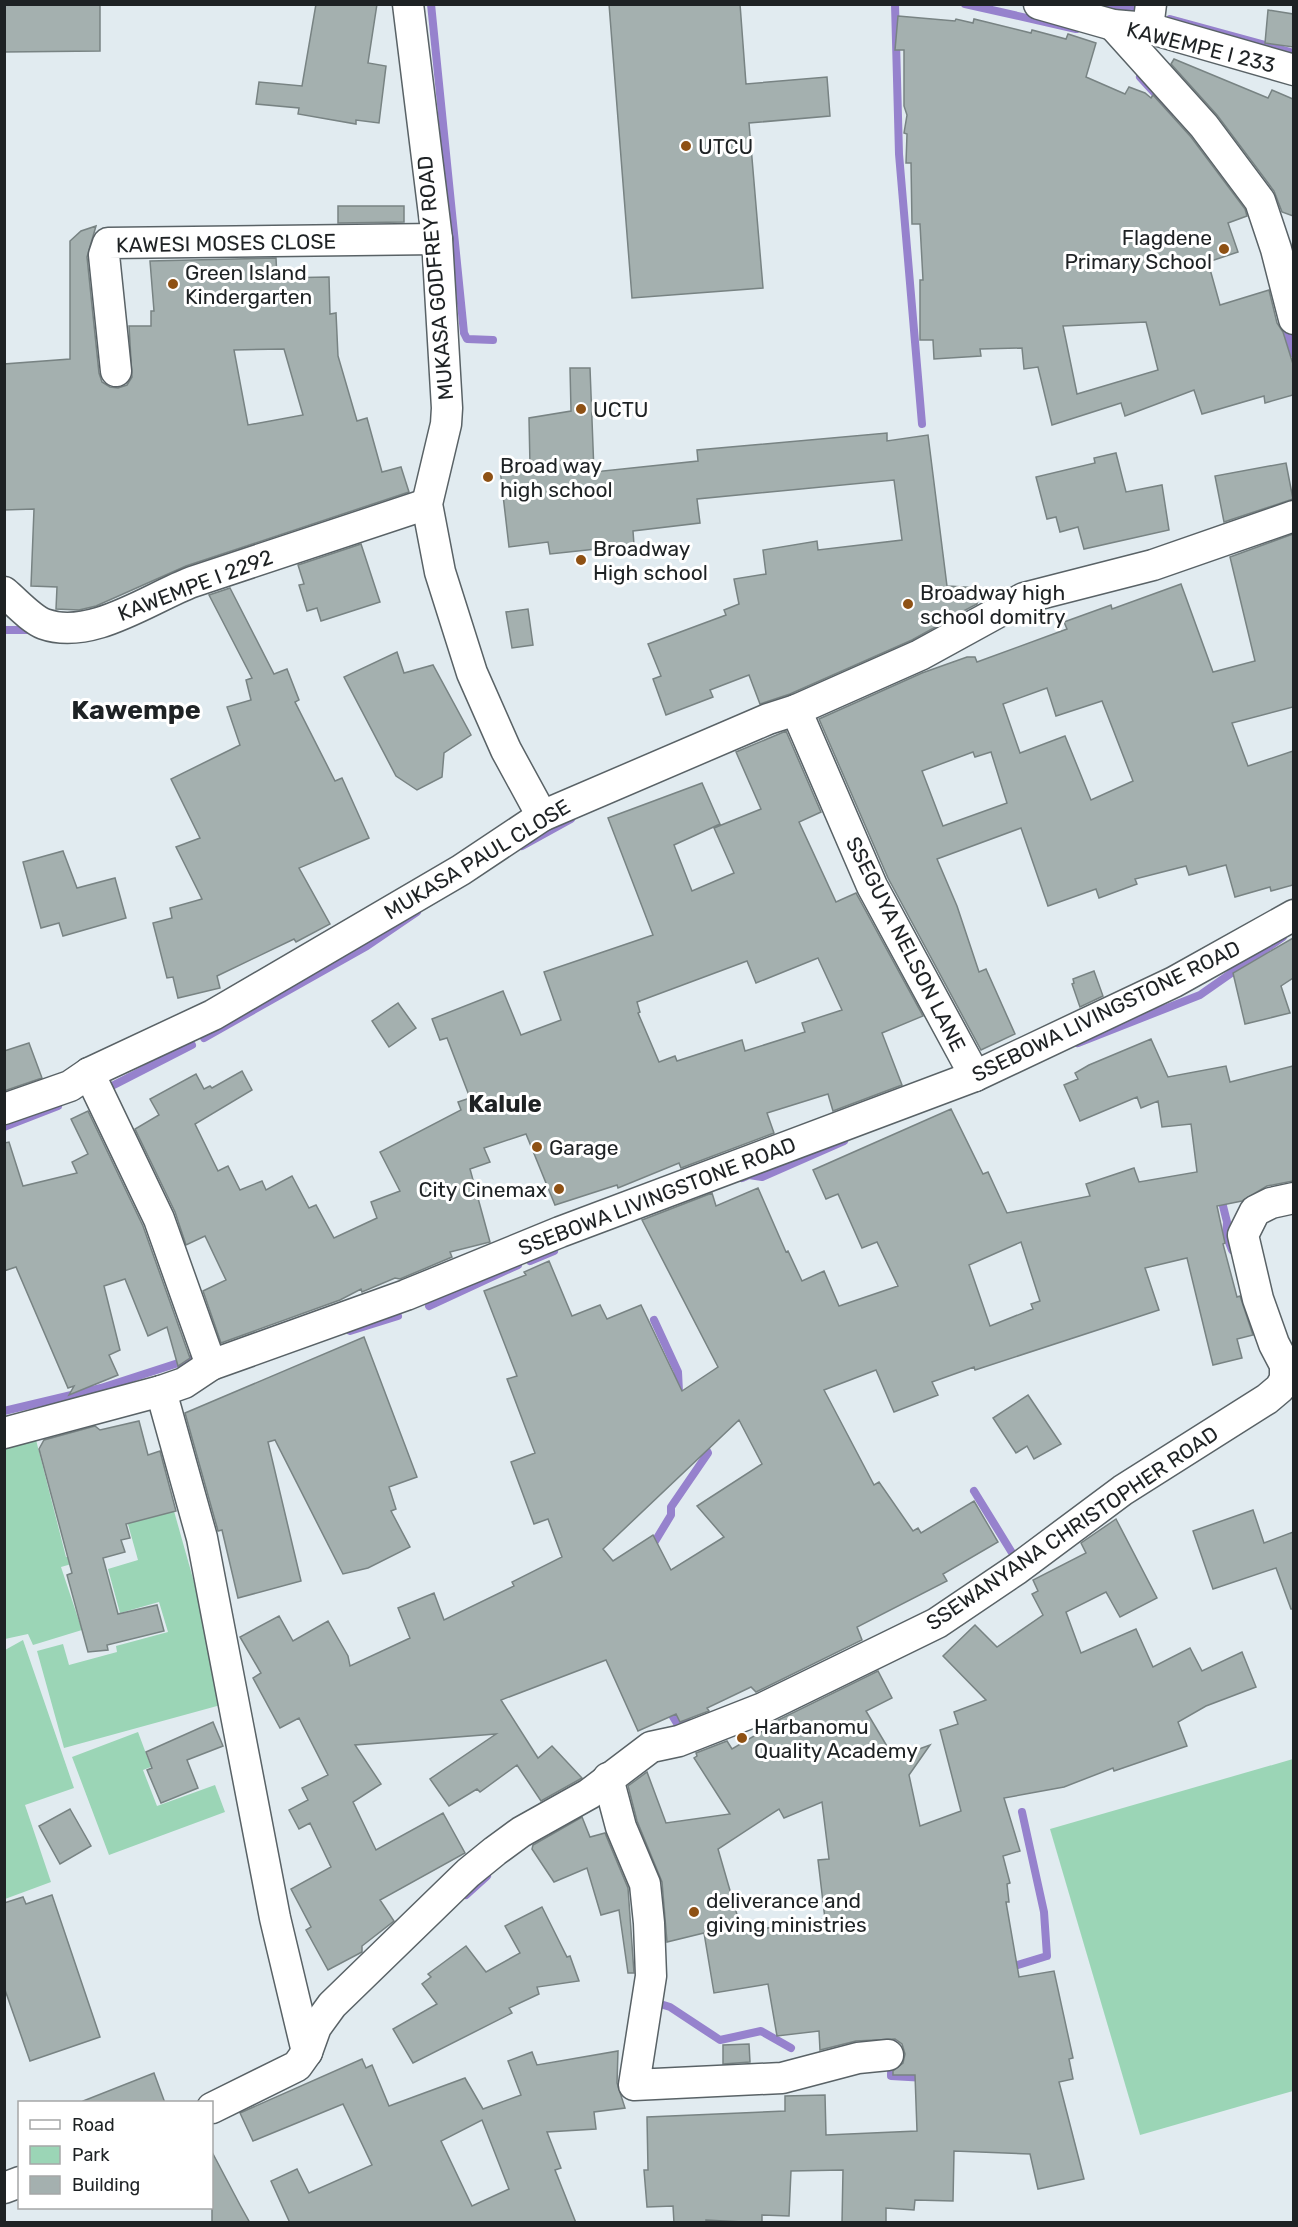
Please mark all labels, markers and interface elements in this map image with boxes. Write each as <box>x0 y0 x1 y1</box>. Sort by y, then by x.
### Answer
street label: KAWEMPE I 233 <box>1124 16 1278 78</box>
place label: UTCU <box>698 134 753 159</box>
marker: UTCU <box>679 139 693 153</box>
street label: MUKASA GODFREY ROAD <box>412 155 458 401</box>
place label: Flagdene Primary School <box>1064 225 1212 274</box>
street label: KAWESI MOSES CLOSE <box>116 229 336 257</box>
marker: Flagdene Primary School <box>1217 242 1231 256</box>
place label: Green Island Kindergarten <box>185 260 312 309</box>
marker: Green Island Kindergarten <box>166 277 180 291</box>
place label: UCTU <box>593 397 649 422</box>
marker: UCTU <box>574 402 588 416</box>
place label: Broad way high school <box>500 453 613 502</box>
marker: Broad way high school <box>481 470 495 484</box>
place label: Broadway High school <box>593 536 708 585</box>
street label: KAWEMPE I 2292 <box>114 544 276 626</box>
marker: Broadway High school <box>574 553 588 567</box>
place label: Broadway high school domitry <box>920 580 1066 629</box>
marker: Broadway high school domitry <box>901 597 915 611</box>
district label: Kawempe <box>71 694 201 726</box>
street label: MUKASA PAUL CLOSE <box>379 794 575 924</box>
street label: SSEGUYA NELSON LANE <box>841 832 971 1056</box>
street label: SSEBOWA LIVINGSTONE ROAD <box>968 935 1244 1087</box>
district label: Kalule <box>468 1090 542 1118</box>
street label: SSEBOWA LIVINGSTONE ROAD <box>515 1131 799 1261</box>
place label: Garage <box>549 1135 619 1160</box>
marker: Garage <box>530 1140 544 1154</box>
place label: City Cinemax <box>418 1177 547 1202</box>
marker: City Cinemax <box>552 1182 566 1196</box>
street label: SSEWANYANA CHRISTOPHER ROAD <box>921 1421 1223 1635</box>
place label: Harbanomu Quality Academy <box>754 1714 918 1763</box>
marker: Harbanomu Quality Academy <box>735 1731 749 1745</box>
place label: deliverance and giving ministries <box>706 1888 867 1937</box>
marker: deliverance and giving ministries <box>687 1905 701 1919</box>
legend <box>18 2101 213 2209</box>
text: Road <box>72 2114 115 2136</box>
text: Park <box>72 2144 110 2166</box>
text: Building <box>72 2174 140 2196</box>

